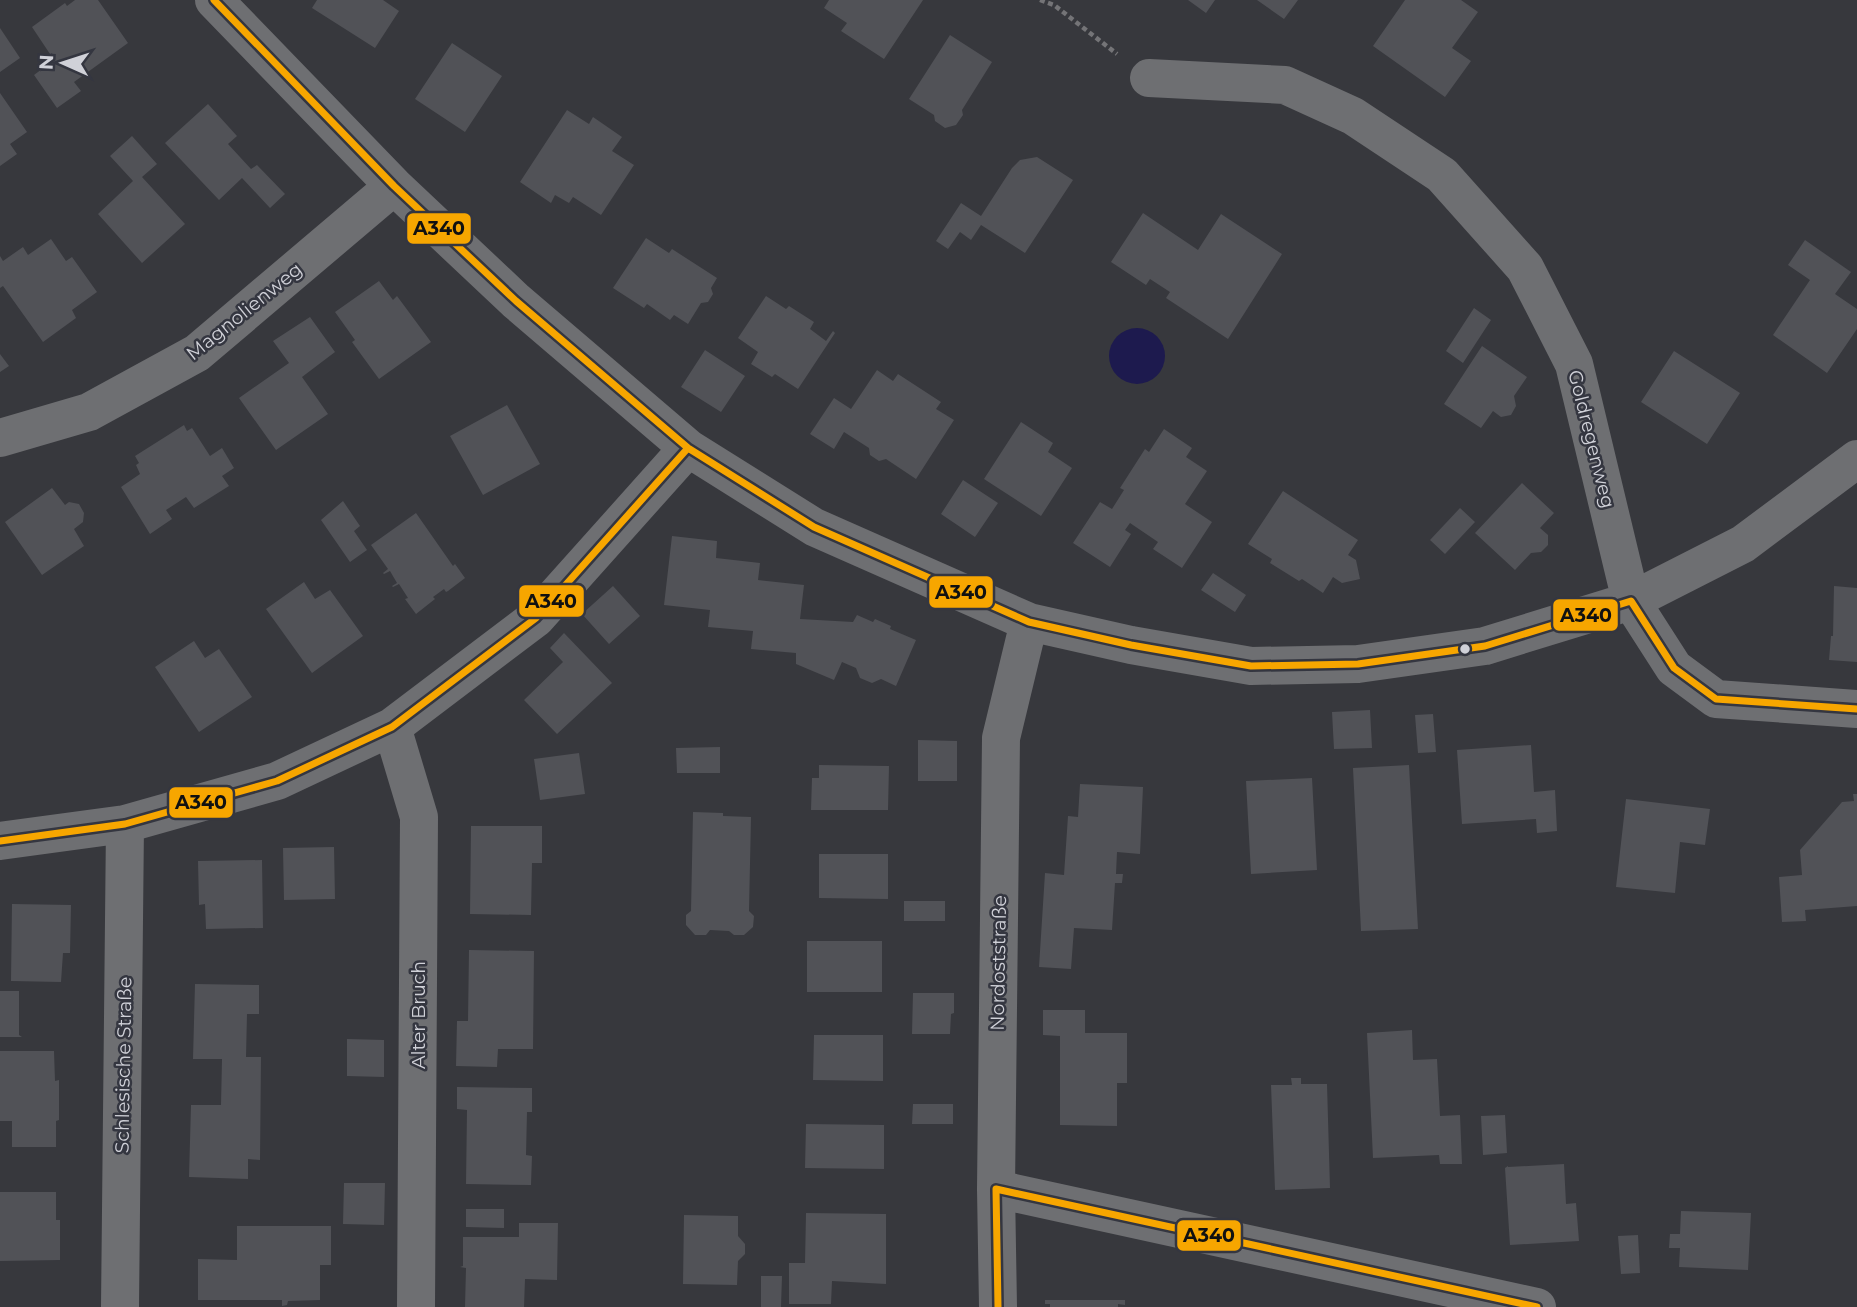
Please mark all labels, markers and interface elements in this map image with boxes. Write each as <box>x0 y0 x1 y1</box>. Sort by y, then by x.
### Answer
north arrow <box>28 28 98 98</box>
text: N <box>35 54 58 70</box>
line badge: A340 <box>406 212 472 245</box>
text: A340 <box>412 217 465 240</box>
street label: Magnolienweg <box>182 258 307 365</box>
street label: Goldregenweg <box>1563 368 1620 511</box>
line badge: A340 <box>928 575 994 609</box>
text: A340 <box>934 581 987 604</box>
line badge: A340 <box>518 584 585 618</box>
text: A340 <box>524 590 577 613</box>
line badge: A340 <box>1552 598 1619 632</box>
text: A340 <box>1559 604 1612 627</box>
unlabelled marker <box>1458 642 1472 656</box>
line badge: A340 <box>168 786 234 819</box>
text: A340 <box>174 791 227 814</box>
street label: Nordoststraße <box>986 895 1011 1031</box>
street label: Alter Bruch <box>407 961 430 1069</box>
street label: Schlesische Straße <box>110 976 137 1154</box>
line badge: A340 <box>1176 1219 1242 1252</box>
text: A340 <box>1182 1224 1235 1247</box>

